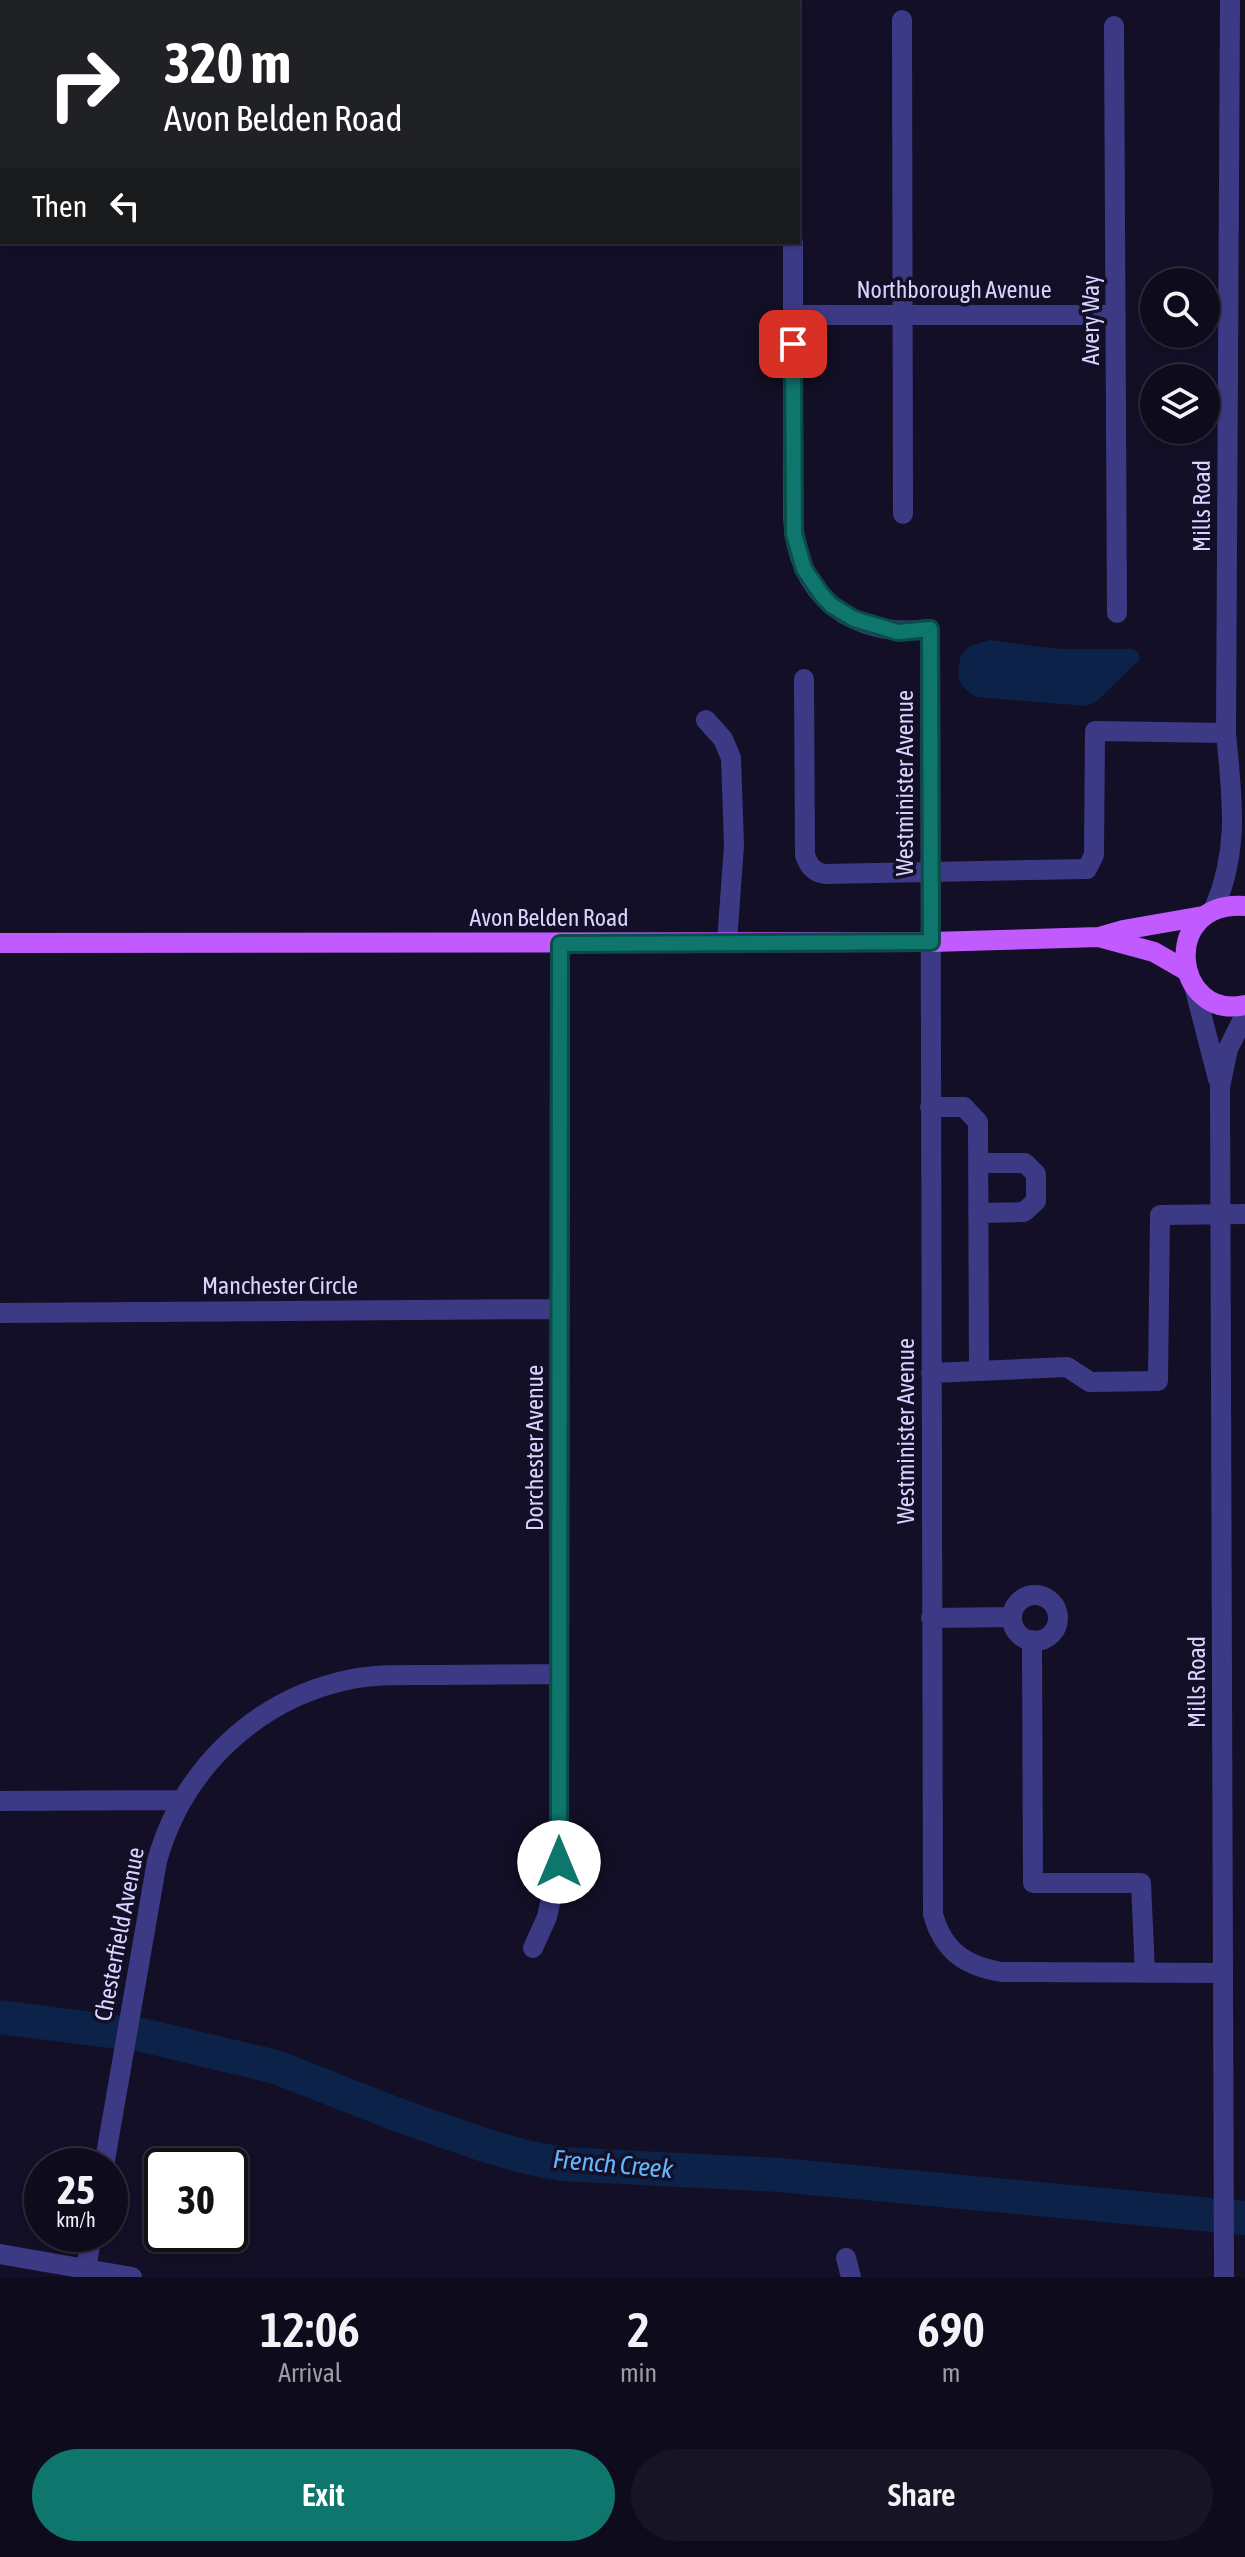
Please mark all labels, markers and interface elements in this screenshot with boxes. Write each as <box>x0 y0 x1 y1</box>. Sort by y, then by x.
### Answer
text: 320 m <box>164 31 291 95</box>
icon: right <box>32 32 136 136</box>
text: Avon Belden Road <box>164 97 403 139</box>
icon: left <box>103 184 147 228</box>
text: Then <box>32 189 87 223</box>
map controls <box>1140 268 1220 444</box>
button: search <box>1140 268 1220 348</box>
street label: Avery Way <box>1077 275 1104 365</box>
street label: Northborough Avenue <box>856 276 1052 303</box>
pin <box>759 310 827 378</box>
icon: arrive <box>771 322 815 366</box>
button: layers <box>1140 364 1220 444</box>
street label: Mills Road <box>1188 460 1215 552</box>
street label: Westminister Avenue <box>891 690 918 876</box>
street label: Avon Belden Road <box>469 904 629 931</box>
street label: Manchester Circle <box>202 1272 358 1299</box>
street label: Westminister Avenue <box>892 1338 919 1524</box>
street label: Dorchester Avenue <box>521 1365 548 1531</box>
street label: Mills Road <box>1183 1636 1210 1728</box>
position arrow <box>517 1820 601 1904</box>
street label: Chesterfield Avenue <box>89 1845 149 2023</box>
water label: French Creek <box>552 2144 675 2184</box>
speed limit sign: 30 <box>144 2148 248 2252</box>
text: 25 <box>57 2167 95 2212</box>
text: km/h <box>56 2208 96 2231</box>
text: 12:06 <box>260 2302 360 2357</box>
text: 2 <box>627 2302 650 2357</box>
text: 690 <box>917 2302 985 2357</box>
text: Arrival <box>278 2358 342 2388</box>
text: min <box>620 2358 657 2388</box>
text: m <box>942 2358 960 2388</box>
button: Exit <box>32 2449 615 2541</box>
button: Share <box>631 2449 1213 2541</box>

